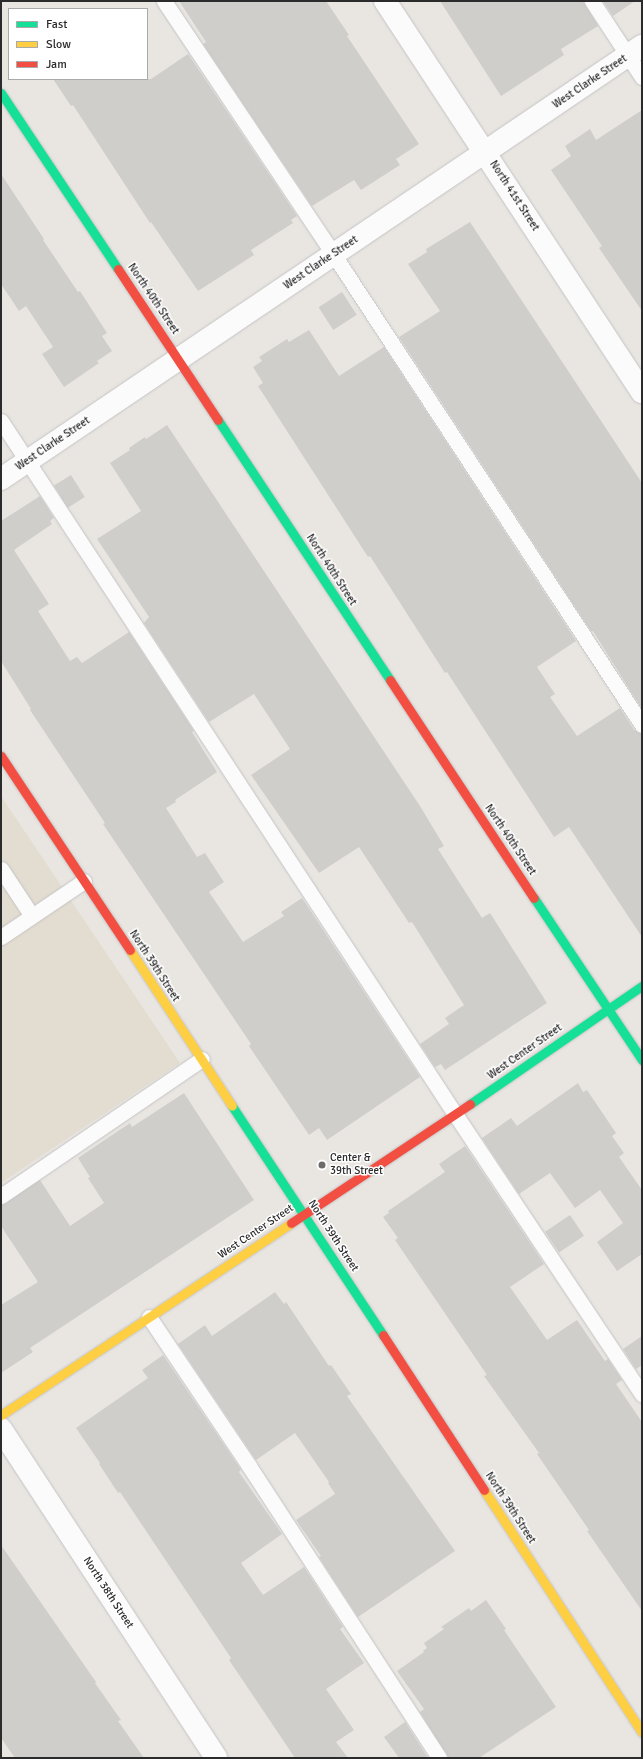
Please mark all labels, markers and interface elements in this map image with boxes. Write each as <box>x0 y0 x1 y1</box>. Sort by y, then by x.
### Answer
legend <box>8 8 148 80</box>
text: Fast <box>46 17 67 32</box>
text: Slow <box>46 37 71 52</box>
street label: West Clarke Street <box>550 52 630 112</box>
text: Jam <box>46 57 67 72</box>
street label: North 41st Street <box>486 158 542 234</box>
street label: West Clarke Street <box>281 233 361 293</box>
street label: North 40th Street <box>124 261 182 337</box>
street label: West Clarke Street <box>13 414 93 474</box>
street label: North 40th Street <box>303 532 359 608</box>
street label: North 40th Street <box>481 802 539 878</box>
street label: North 39th Street <box>126 928 182 1004</box>
street label: West Center Street <box>485 1021 565 1083</box>
place label: Center & 39th Street <box>330 1152 383 1178</box>
marker: Center & 39th Street <box>317 1160 327 1170</box>
street label: North 39th Street <box>305 1198 361 1274</box>
street label: West Center Street <box>216 1202 296 1262</box>
street label: North 39th Street <box>482 1470 538 1546</box>
street label: North 38th Street <box>80 1555 136 1631</box>

